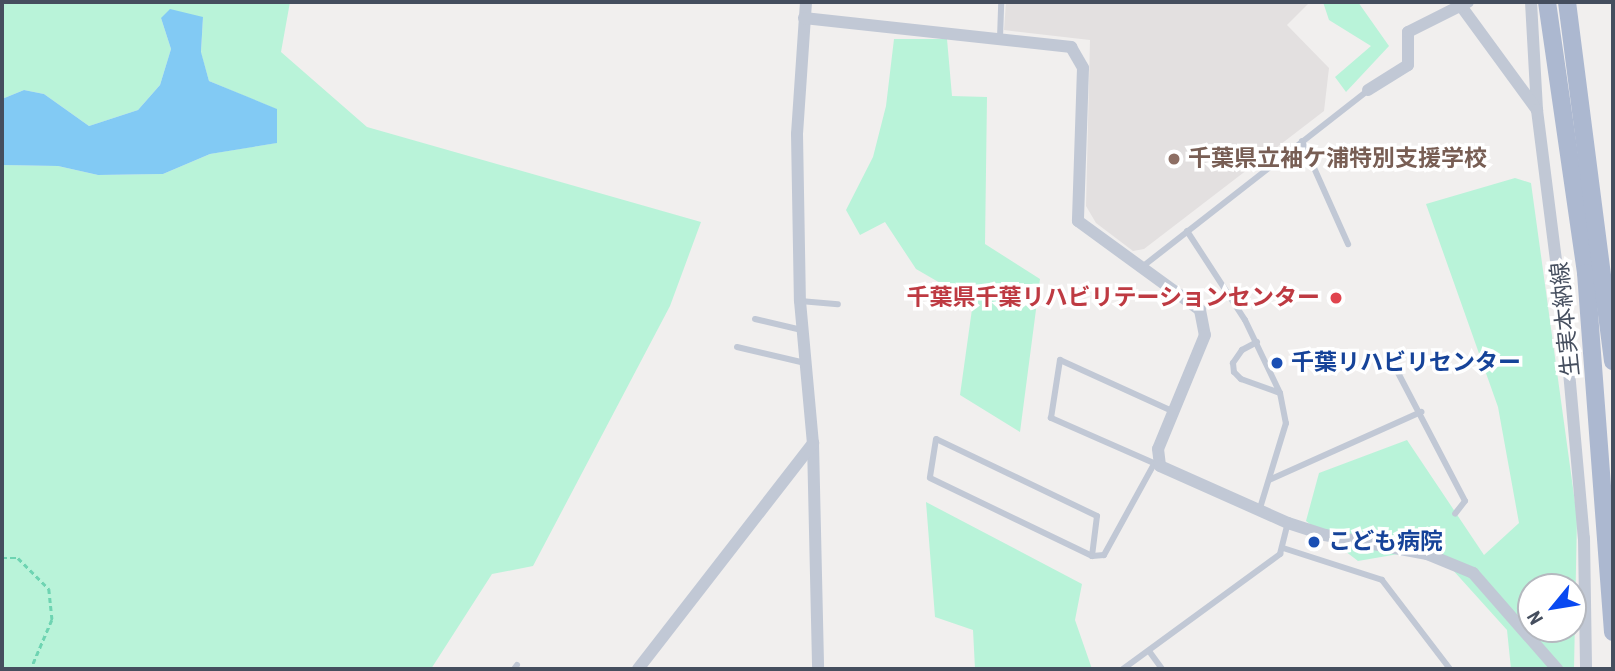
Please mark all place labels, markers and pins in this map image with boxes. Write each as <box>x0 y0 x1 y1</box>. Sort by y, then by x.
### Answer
place label: 千葉県立袖ケ浦特別支援学校 <box>1188 145 1487 173</box>
marker: 千葉県立袖ケ浦特別支援学校 <box>1166 151 1182 167</box>
place label: 千葉県千葉リハビリテーションセンター <box>906 284 1320 312</box>
marker: 千葉県千葉リハビリテーションセンター <box>1326 288 1346 308</box>
place label: 千葉リハビリセンター <box>1291 349 1521 377</box>
marker: 千葉リハビリセンター <box>1269 355 1285 371</box>
place label: こども病院 <box>1328 528 1443 556</box>
marker: こども病院 <box>1306 534 1322 550</box>

